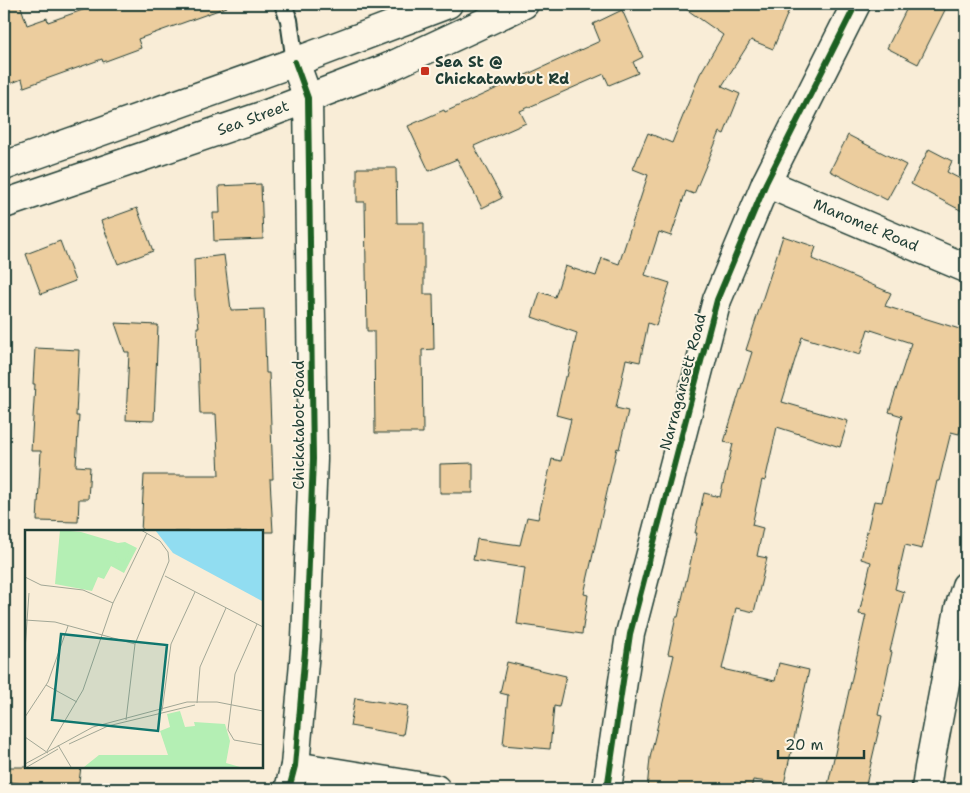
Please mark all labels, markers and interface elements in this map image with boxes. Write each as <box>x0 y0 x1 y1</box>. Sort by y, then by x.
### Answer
place label: Sea St @ Chickatawbut Rd <box>435 52 569 89</box>
marker: Sea St @ Chickatawbut Rd <box>419 65 431 77</box>
street label: Sea Street <box>214 96 292 140</box>
street label: Manomet Road <box>810 194 922 256</box>
street label: Narragansett Road <box>655 311 711 453</box>
street label: Chickatabot Road <box>289 360 309 490</box>
inset map <box>25 530 262 768</box>
scale bar <box>778 728 864 760</box>
text: 20 m <box>785 735 824 755</box>

